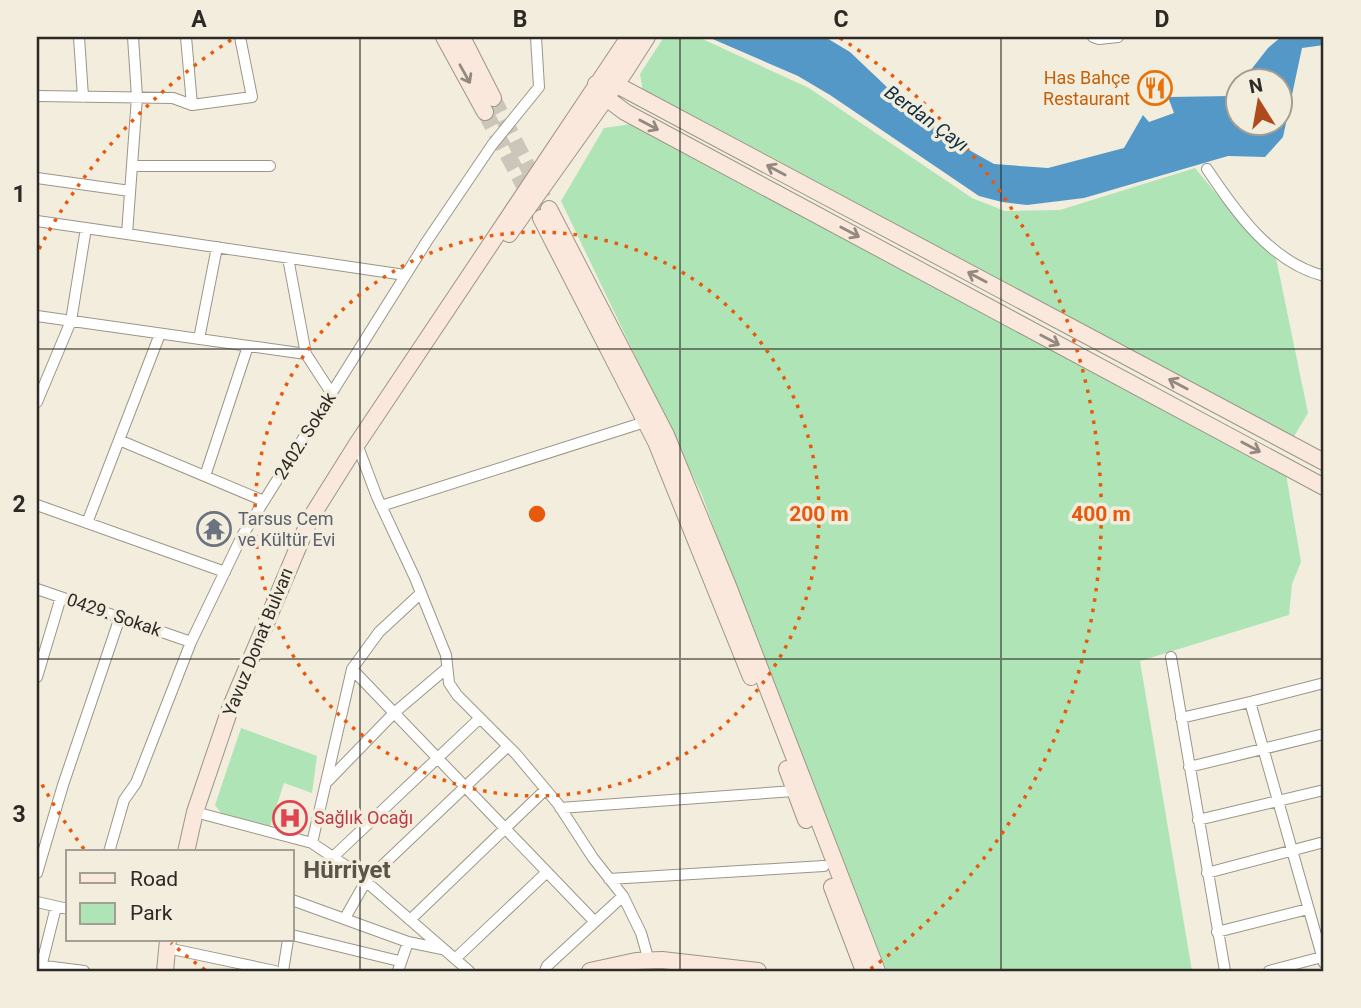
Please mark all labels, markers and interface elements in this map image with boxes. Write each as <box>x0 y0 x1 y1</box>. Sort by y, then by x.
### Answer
text: A <box>191 6 207 33</box>
text: B <box>513 6 527 33</box>
text: C <box>833 6 849 33</box>
text: D <box>1155 6 1169 33</box>
one-way arrow <box>458 63 472 84</box>
north arrow <box>1224 66 1294 136</box>
place label: Has Bahçe Restaurant <box>1043 67 1130 109</box>
restaurant icon: Has Bahçe Restaurant <box>1136 69 1174 107</box>
text: N <box>1247 73 1265 98</box>
water label: Berdan Çayı <box>880 80 973 156</box>
one-way arrow <box>638 118 659 132</box>
one-way arrow <box>766 163 787 176</box>
text: 1 <box>12 181 26 208</box>
one-way arrow <box>839 225 859 239</box>
one-way arrow <box>967 270 988 283</box>
one-way arrow <box>1039 334 1060 347</box>
one-way arrow <box>1168 377 1188 391</box>
street label: 2402. Sokak <box>270 388 340 483</box>
one-way arrow <box>1240 441 1260 455</box>
text: 2 <box>12 491 26 518</box>
centre of rings <box>525 502 549 526</box>
text: 200 m <box>789 502 849 526</box>
text: 400 m <box>1071 502 1131 526</box>
place label: Tarsus Cem ve Kültür Evi <box>238 508 335 550</box>
temple icon: Tarsus Cem ve Kültür Evi <box>195 510 233 548</box>
street label: Yavuz Donat Bulvarı <box>218 564 297 719</box>
street label: 0429. Sokak <box>64 589 165 641</box>
hospital icon: Sağlık Ocağı <box>271 799 309 837</box>
text: 3 <box>12 801 26 828</box>
place label: Sağlık Ocağı <box>314 807 413 828</box>
legend <box>66 850 294 942</box>
district label: Hürriyet <box>303 856 391 884</box>
text: Road <box>130 867 178 891</box>
text: Park <box>130 901 173 925</box>

